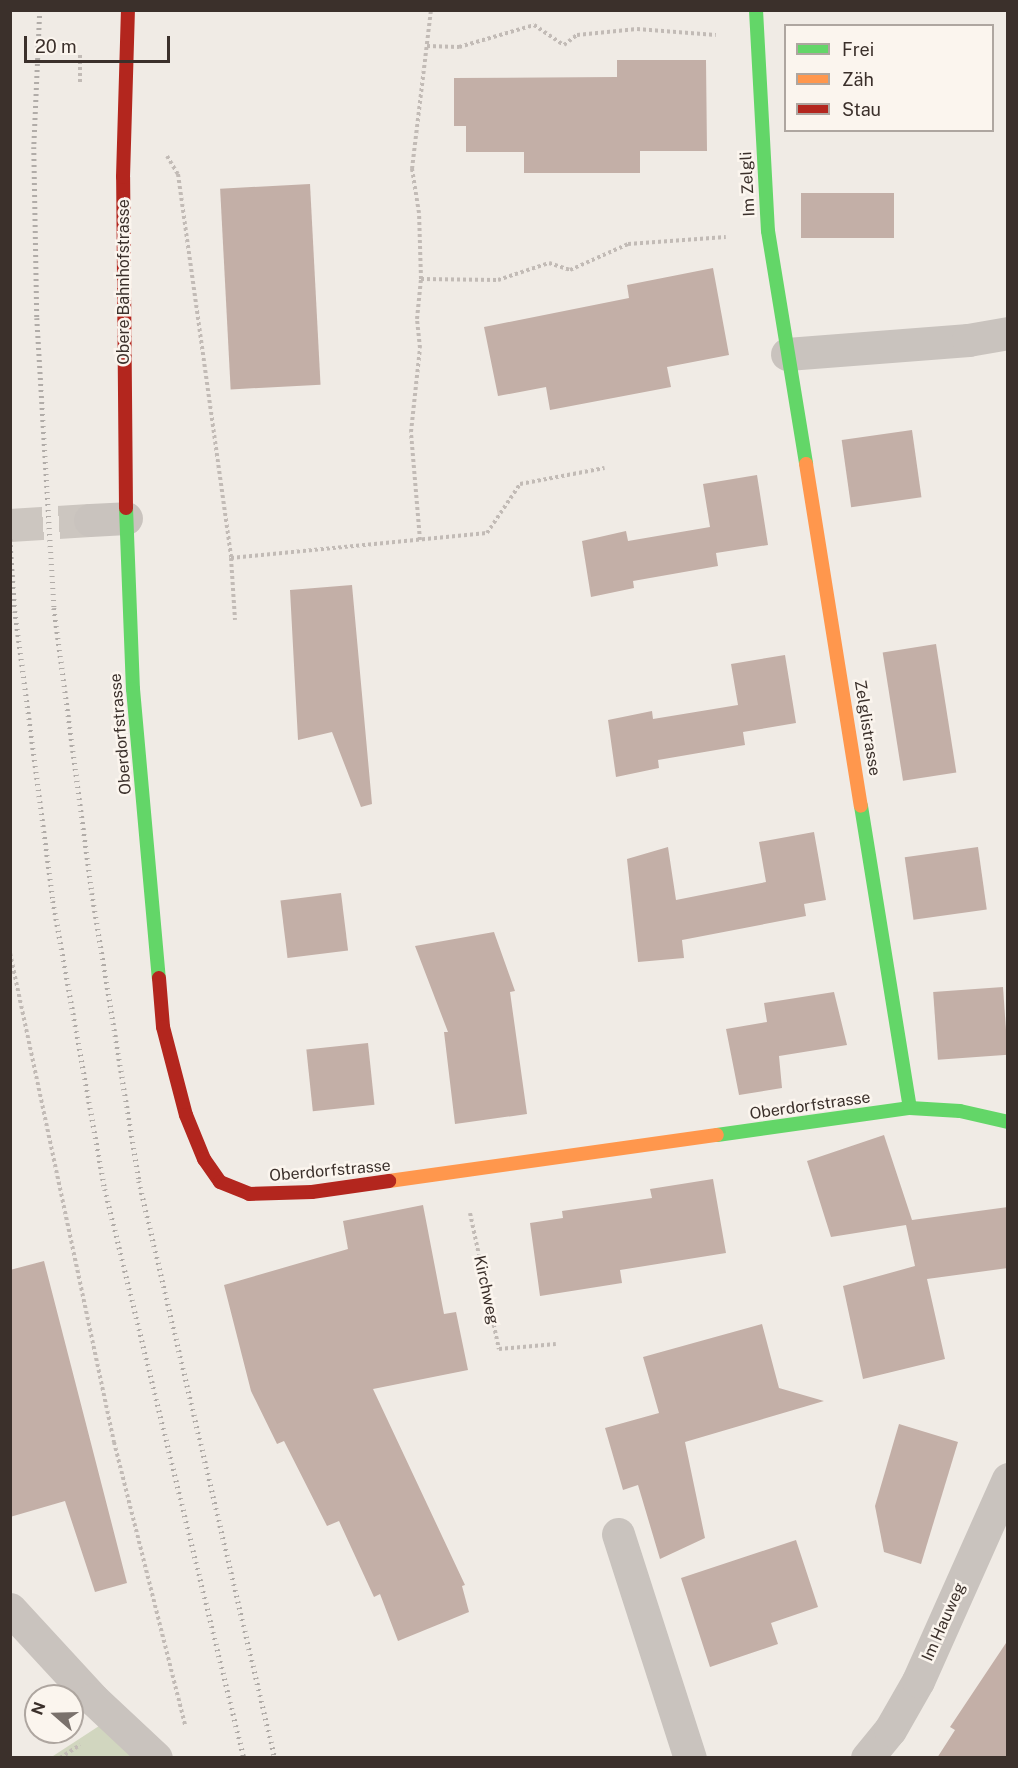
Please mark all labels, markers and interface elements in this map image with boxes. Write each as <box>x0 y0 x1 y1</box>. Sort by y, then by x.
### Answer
scale bar <box>27 24 172 62</box>
legend <box>784 24 994 132</box>
text: 20 m <box>35 36 77 57</box>
text: Frei <box>842 39 874 60</box>
text: Zäh <box>842 69 874 90</box>
text: Stau <box>842 99 881 120</box>
street label: Im Zelgli <box>737 151 759 217</box>
street label: Obere Bahnhofstrasse <box>114 199 134 365</box>
street label: Oberdorfstrasse <box>106 673 136 795</box>
street label: Zelglistrasse <box>850 679 884 777</box>
street label: Oberdorfstrasse <box>748 1088 872 1124</box>
street label: Oberdorfstrasse <box>269 1156 391 1186</box>
street label: Kirchweg <box>469 1254 503 1326</box>
street label: Im Hauweg <box>918 1580 970 1664</box>
north arrow <box>24 1684 84 1744</box>
text: N <box>27 1699 50 1717</box>

